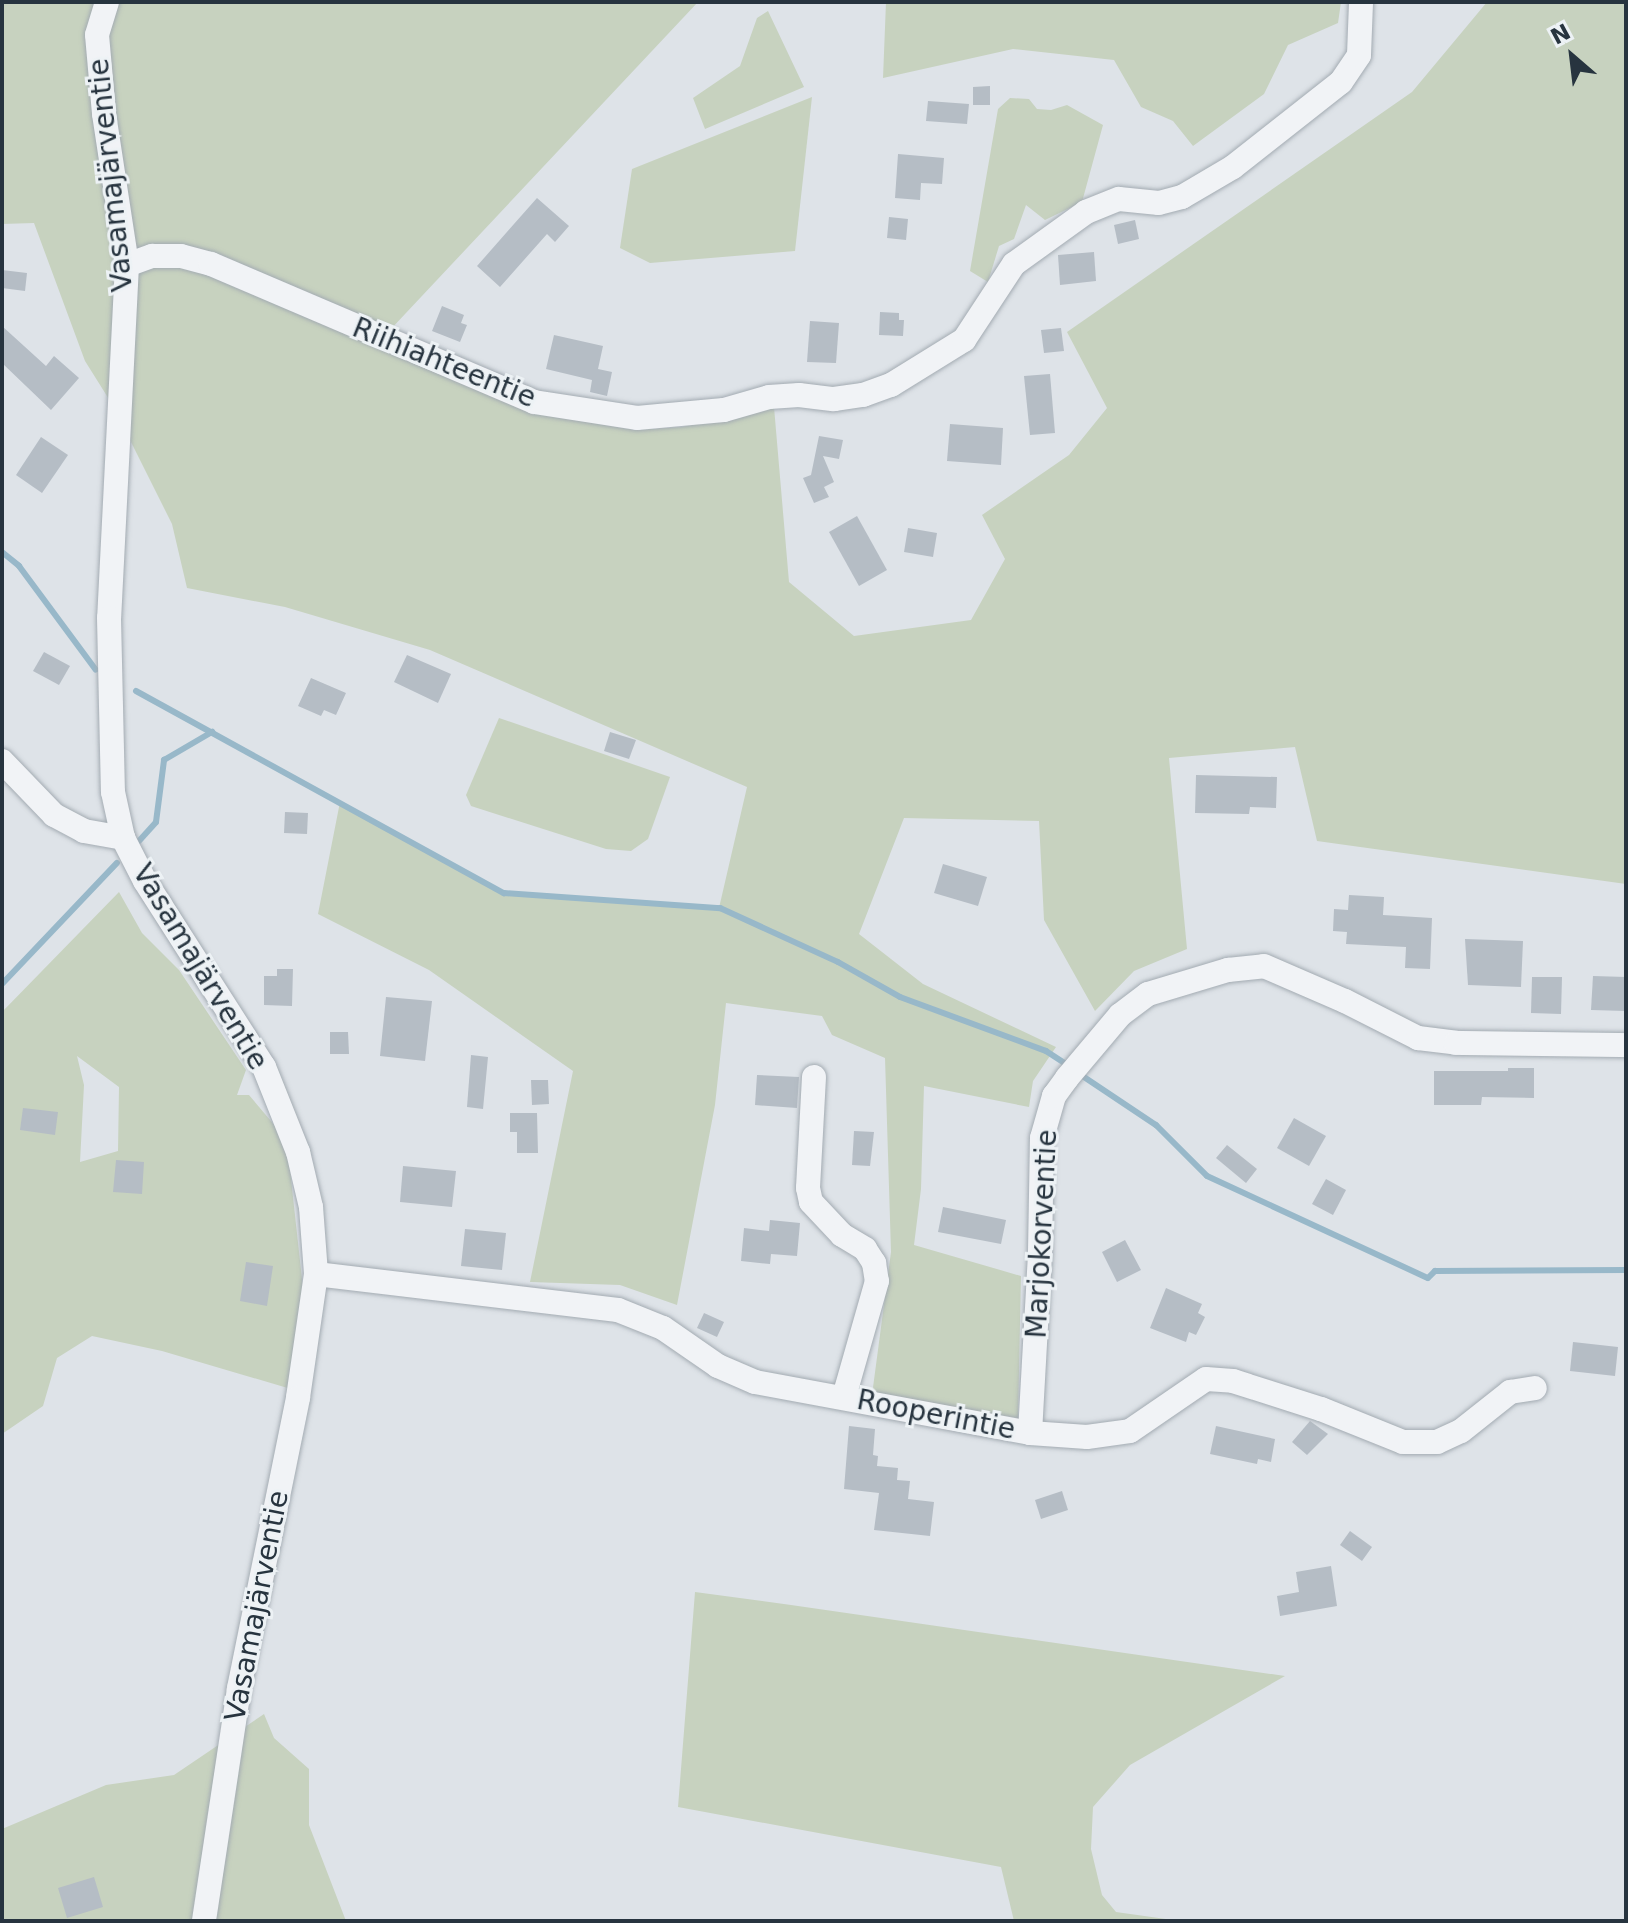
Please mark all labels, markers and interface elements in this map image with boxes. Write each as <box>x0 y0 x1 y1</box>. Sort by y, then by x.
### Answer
north arrow <box>1532 16 1612 96</box>
text: N <box>1546 19 1574 50</box>
street label: Vasamajärventie <box>82 57 140 293</box>
street label: Riihiahteentie <box>347 311 541 415</box>
street label: Vasamajärventie <box>125 858 275 1076</box>
street label: Marjokorventie <box>1020 1129 1064 1339</box>
street label: Rooperintie <box>854 1383 1018 1447</box>
street label: Vasamajärventie <box>218 1488 296 1724</box>

